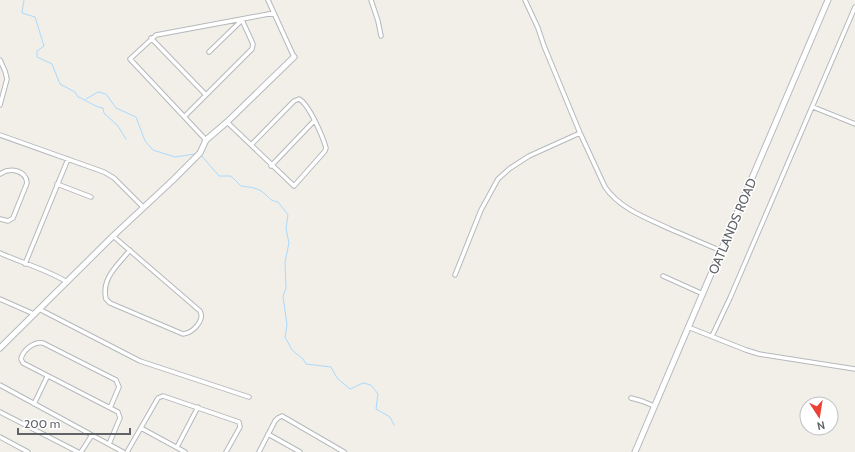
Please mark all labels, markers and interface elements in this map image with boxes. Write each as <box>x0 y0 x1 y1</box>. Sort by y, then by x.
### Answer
street label: OATLANDS ROAD <box>705 176 759 276</box>
north arrow <box>799 396 839 436</box>
scale bar <box>18 410 130 436</box>
text: 200 m <box>24 416 60 431</box>
text: N <box>816 418 826 433</box>

